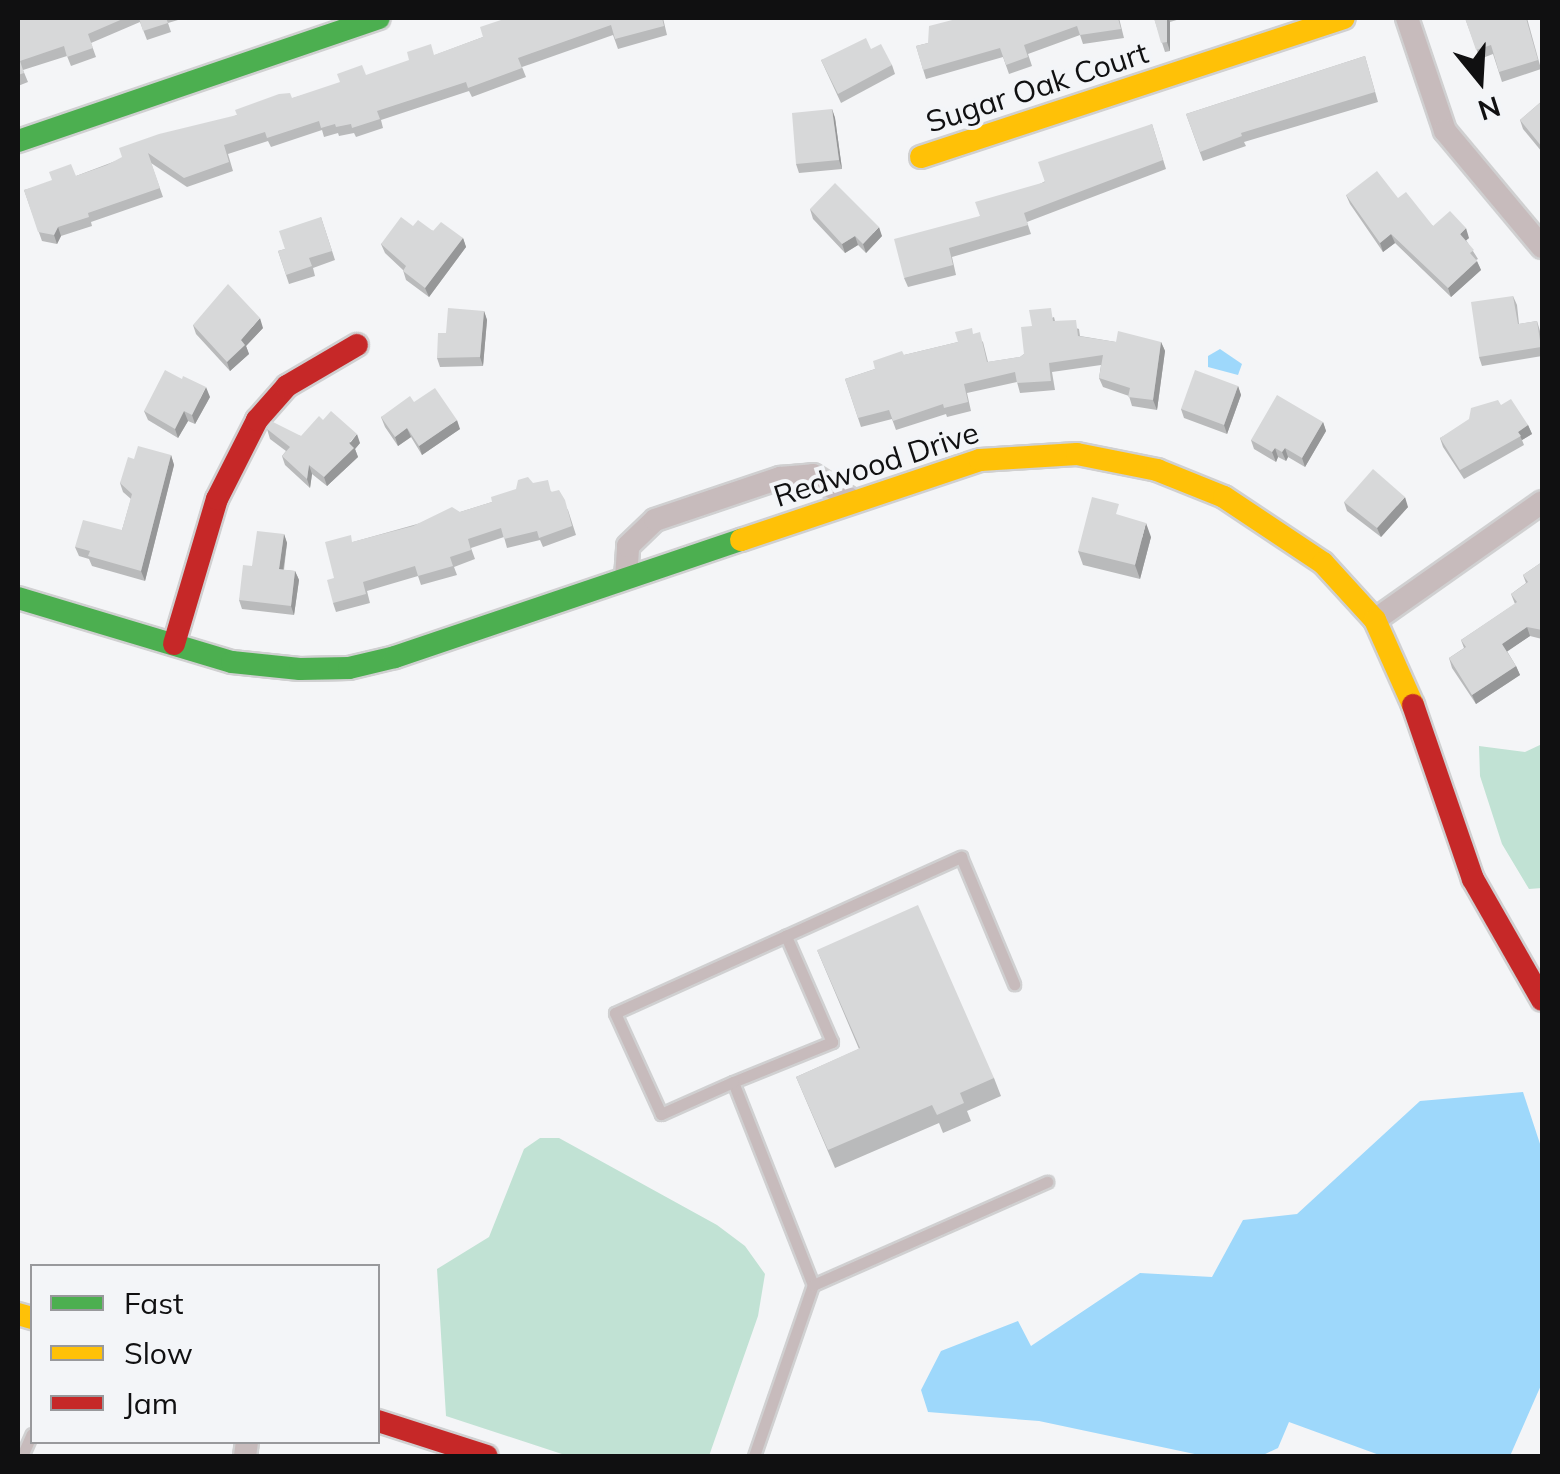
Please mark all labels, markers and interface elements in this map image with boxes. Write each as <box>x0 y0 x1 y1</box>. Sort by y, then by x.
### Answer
north arrow <box>1430 30 1530 130</box>
street label: Sugar Oak Court <box>921 34 1153 140</box>
text: N <box>1474 89 1505 129</box>
street label: Redwood Drive <box>769 414 983 514</box>
legend <box>30 1264 380 1444</box>
text: Fast <box>124 1284 184 1322</box>
text: Slow <box>124 1334 193 1372</box>
text: Jam <box>124 1384 178 1422</box>

